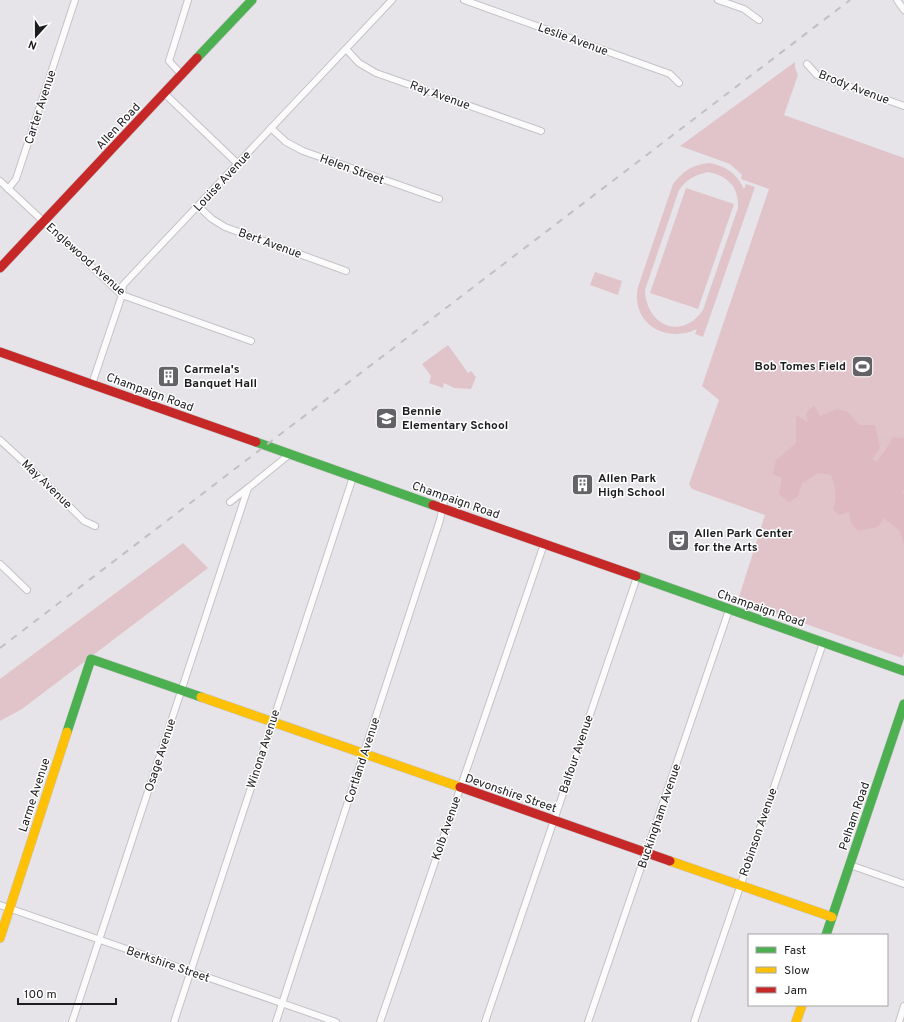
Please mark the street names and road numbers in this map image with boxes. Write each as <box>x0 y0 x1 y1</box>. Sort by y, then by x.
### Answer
street label: Leslie Avenue <box>535 20 610 60</box>
street label: Brody Avenue <box>816 67 891 109</box>
street label: Carter Avenue <box>21 68 60 146</box>
street label: Ray Avenue <box>407 78 472 114</box>
street label: Allen Road <box>93 100 144 153</box>
street label: Louise Avenue <box>190 148 255 216</box>
street label: Helen Street <box>317 151 386 189</box>
street label: Englewood Avenue <box>42 220 128 300</box>
street label: Bert Avenue <box>236 225 304 263</box>
street label: Champaign Road <box>104 370 196 416</box>
street label: May Avenue <box>18 457 75 513</box>
street label: Champaign Road <box>410 478 502 523</box>
street label: Champaign Road <box>715 586 807 631</box>
street label: Winona Avenue <box>244 708 284 791</box>
street label: Balfour Avenue <box>556 713 598 796</box>
street label: Cortland Avenue <box>342 715 384 805</box>
street label: Osage Avenue <box>142 717 180 794</box>
street label: Larme Avenue <box>15 756 54 834</box>
street label: Buckingham Avenue <box>635 762 685 871</box>
street label: Devonshire Street <box>463 771 559 817</box>
street label: Pelham Road <box>836 780 874 853</box>
street label: Robinson Avenue <box>736 786 782 879</box>
street label: Kolb Avenue <box>429 794 465 862</box>
street label: Berkshire Street <box>124 943 212 987</box>

